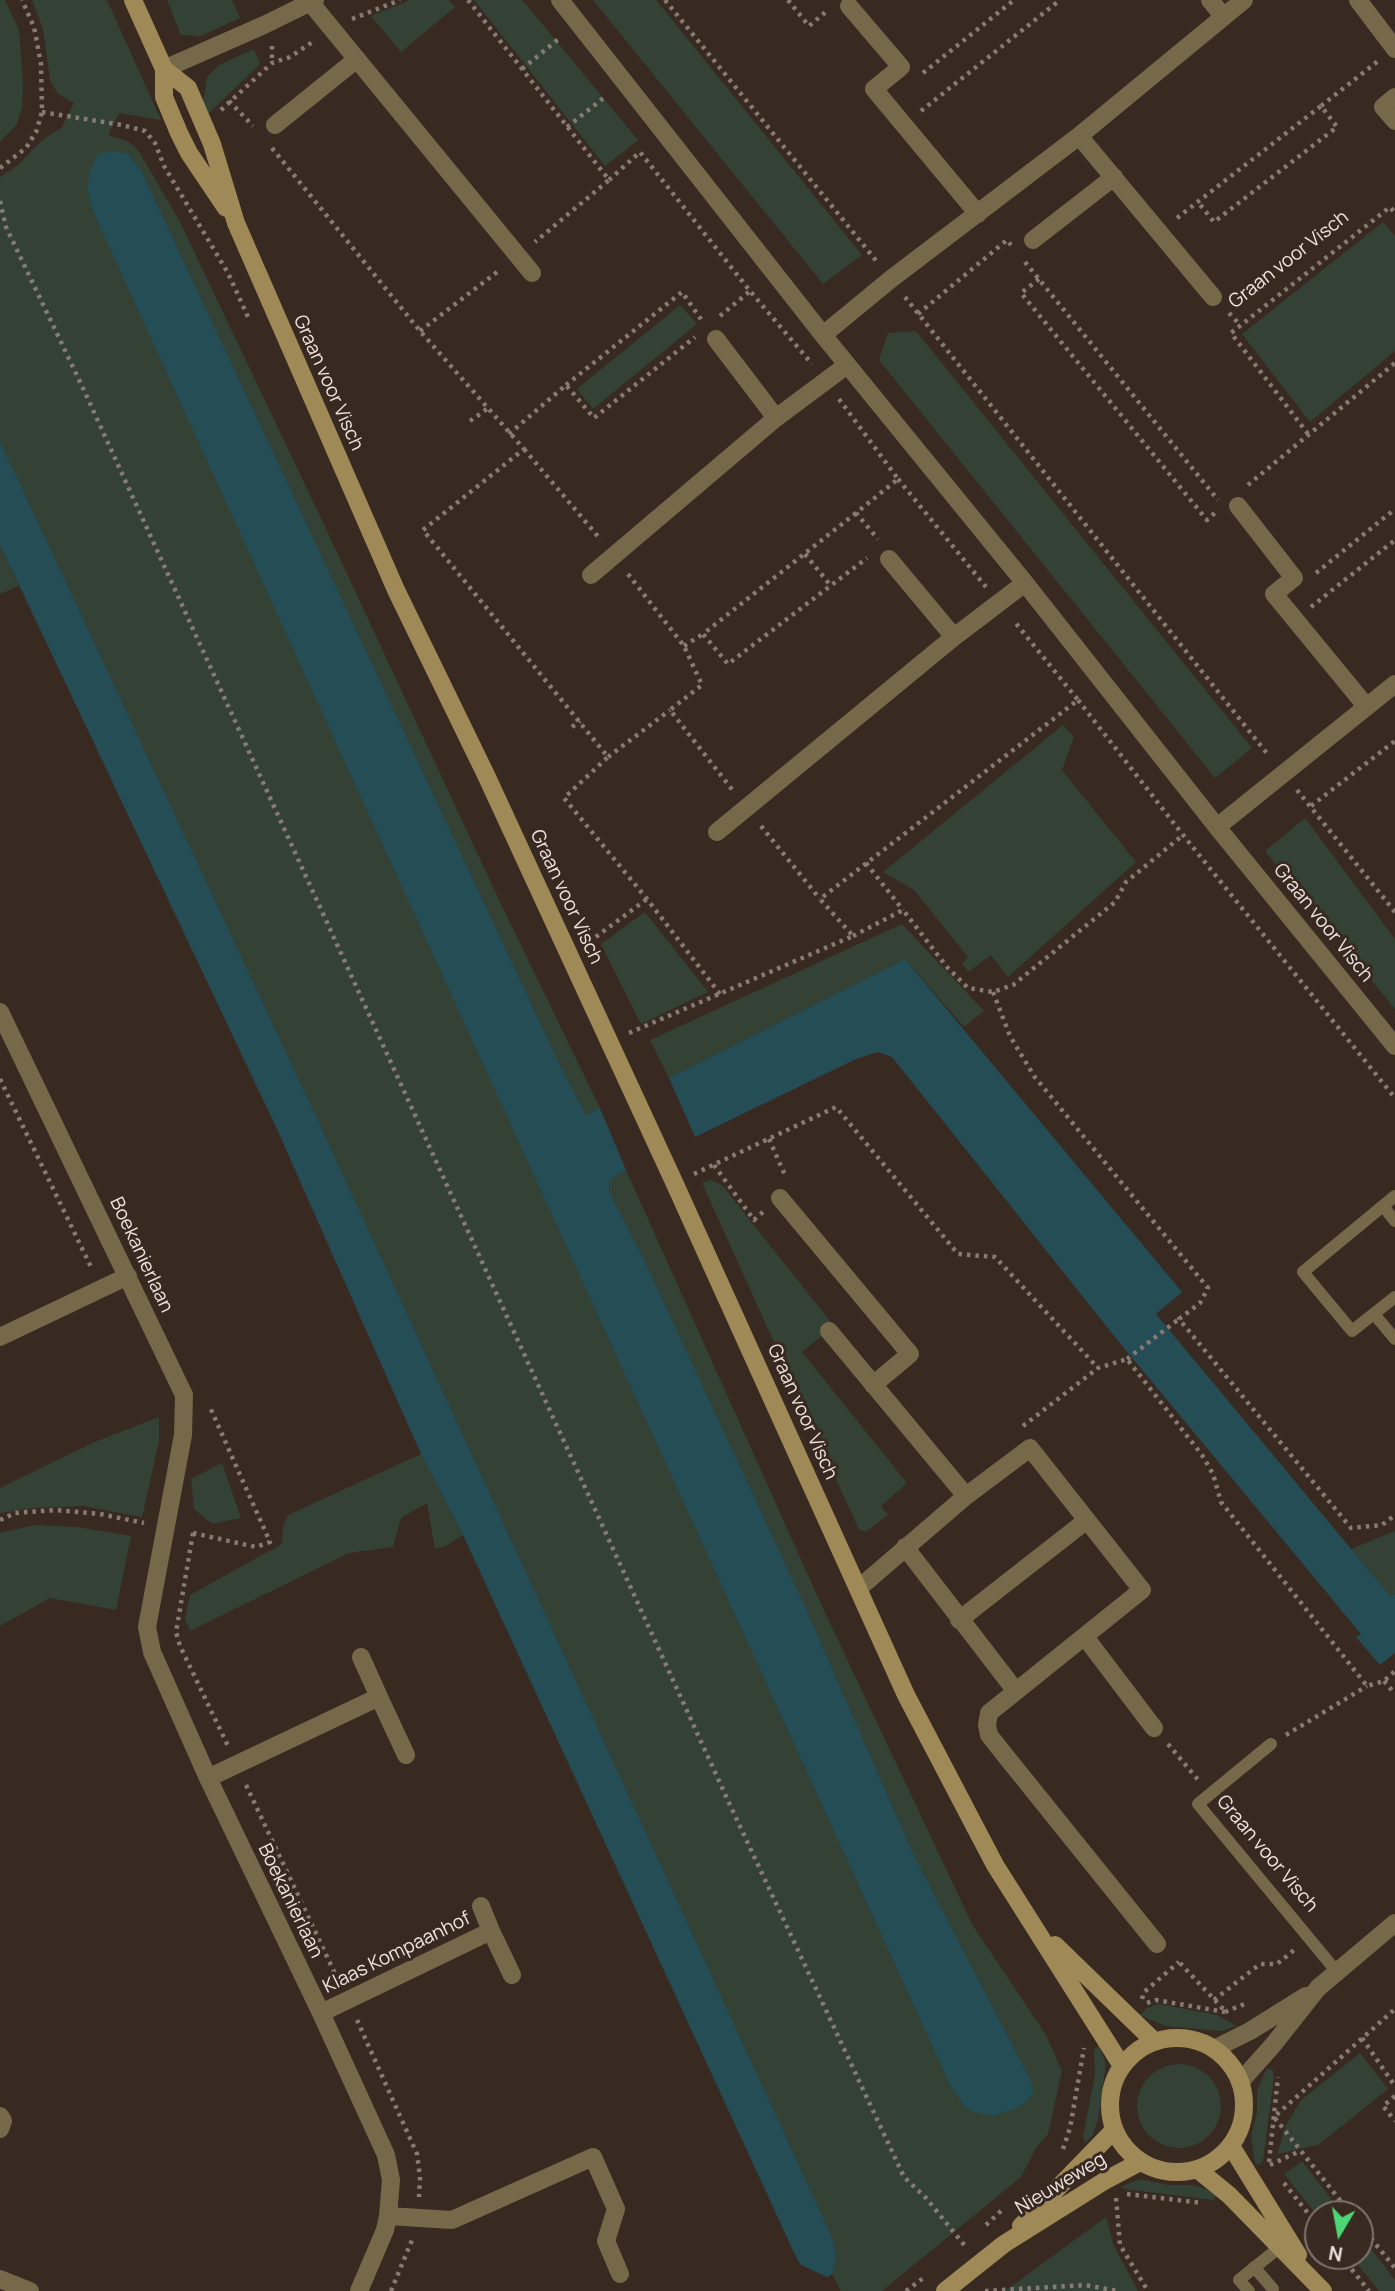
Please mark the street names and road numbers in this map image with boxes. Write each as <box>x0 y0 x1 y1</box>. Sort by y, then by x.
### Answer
street label: Graan voor Visch <box>1225 206 1353 314</box>
street label: Graan voor Visch <box>288 312 368 454</box>
street label: Graan voor Visch <box>525 826 607 968</box>
street label: Graan voor Visch <box>1268 859 1378 987</box>
street label: Boekanierlaan <box>104 1194 178 1316</box>
street label: Graan voor Visch <box>762 1341 842 1483</box>
street label: Graan voor Visch <box>1211 1791 1323 1917</box>
street label: Boekanierlaan <box>252 1840 328 1962</box>
street label: Klaas Kompaanhof <box>319 1907 475 1999</box>
street label: Nieuweweg <box>1012 2148 1110 2220</box>

